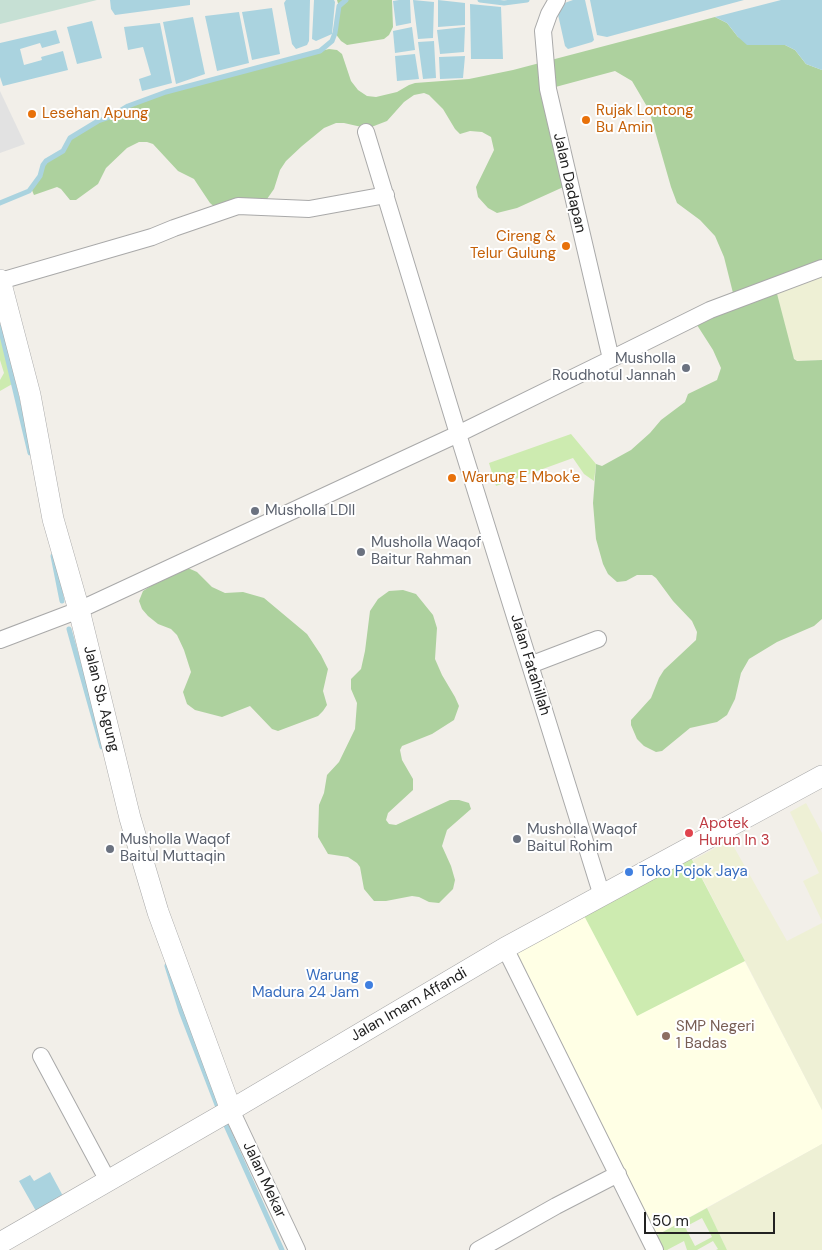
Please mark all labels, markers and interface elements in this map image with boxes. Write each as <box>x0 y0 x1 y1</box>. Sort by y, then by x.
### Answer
place label: Rujak Lontong Bu Amin <box>596 102 693 137</box>
place label: Lesehan Apung <box>42 105 148 123</box>
marker: Lesehan Apung <box>26 108 38 120</box>
marker: Rujak Lontong Bu Amin <box>580 114 592 126</box>
street label: Jalan Dadapan <box>549 131 589 235</box>
place label: Cireng & Telur Gulung <box>470 228 556 263</box>
marker: Cireng & Telur Gulung <box>560 240 572 252</box>
place label: Musholla Roudhotul Jannah <box>552 350 676 385</box>
marker: Musholla Roudhotul Jannah <box>680 362 692 374</box>
place label: Warung E Mbok'e <box>462 469 580 487</box>
marker: Warung E Mbok'e <box>446 472 458 484</box>
place label: Musholla LDII <box>265 502 355 520</box>
marker: Musholla LDII <box>249 505 261 517</box>
place label: Musholla Waqof Baitur Rahman <box>371 534 481 569</box>
marker: Musholla Waqof Baitur Rahman <box>355 546 367 558</box>
street label: Jalan Fatahillah <box>506 612 554 718</box>
street label: Jalan Sb. Agung <box>79 644 123 754</box>
place label: Apotek Hurun In 3 <box>699 815 770 850</box>
place label: Musholla Waqof Baitul Rohim <box>527 821 637 856</box>
marker: Apotek Hurun In 3 <box>683 827 695 839</box>
place label: Musholla Waqof Baitul Muttaqin <box>120 831 230 866</box>
marker: Musholla Waqof Baitul Rohim <box>511 833 523 845</box>
marker: Musholla Waqof Baitul Muttaqin <box>104 843 116 855</box>
place label: Toko Pojok Jaya <box>639 863 748 881</box>
marker: Toko Pojok Jaya <box>623 866 635 878</box>
street label: Jalan Imam Affandi <box>348 964 470 1046</box>
place label: Warung Madura 24 Jam <box>252 967 359 1002</box>
marker: Warung Madura 24 Jam <box>363 979 375 991</box>
place label: SMP Negeri 1 Badas <box>676 1018 755 1053</box>
marker: SMP Negeri 1 Badas <box>660 1030 672 1042</box>
street label: Jalan Mekar <box>238 1139 290 1221</box>
scale bar <box>647 1202 778 1234</box>
text: 50 m <box>652 1211 689 1231</box>

